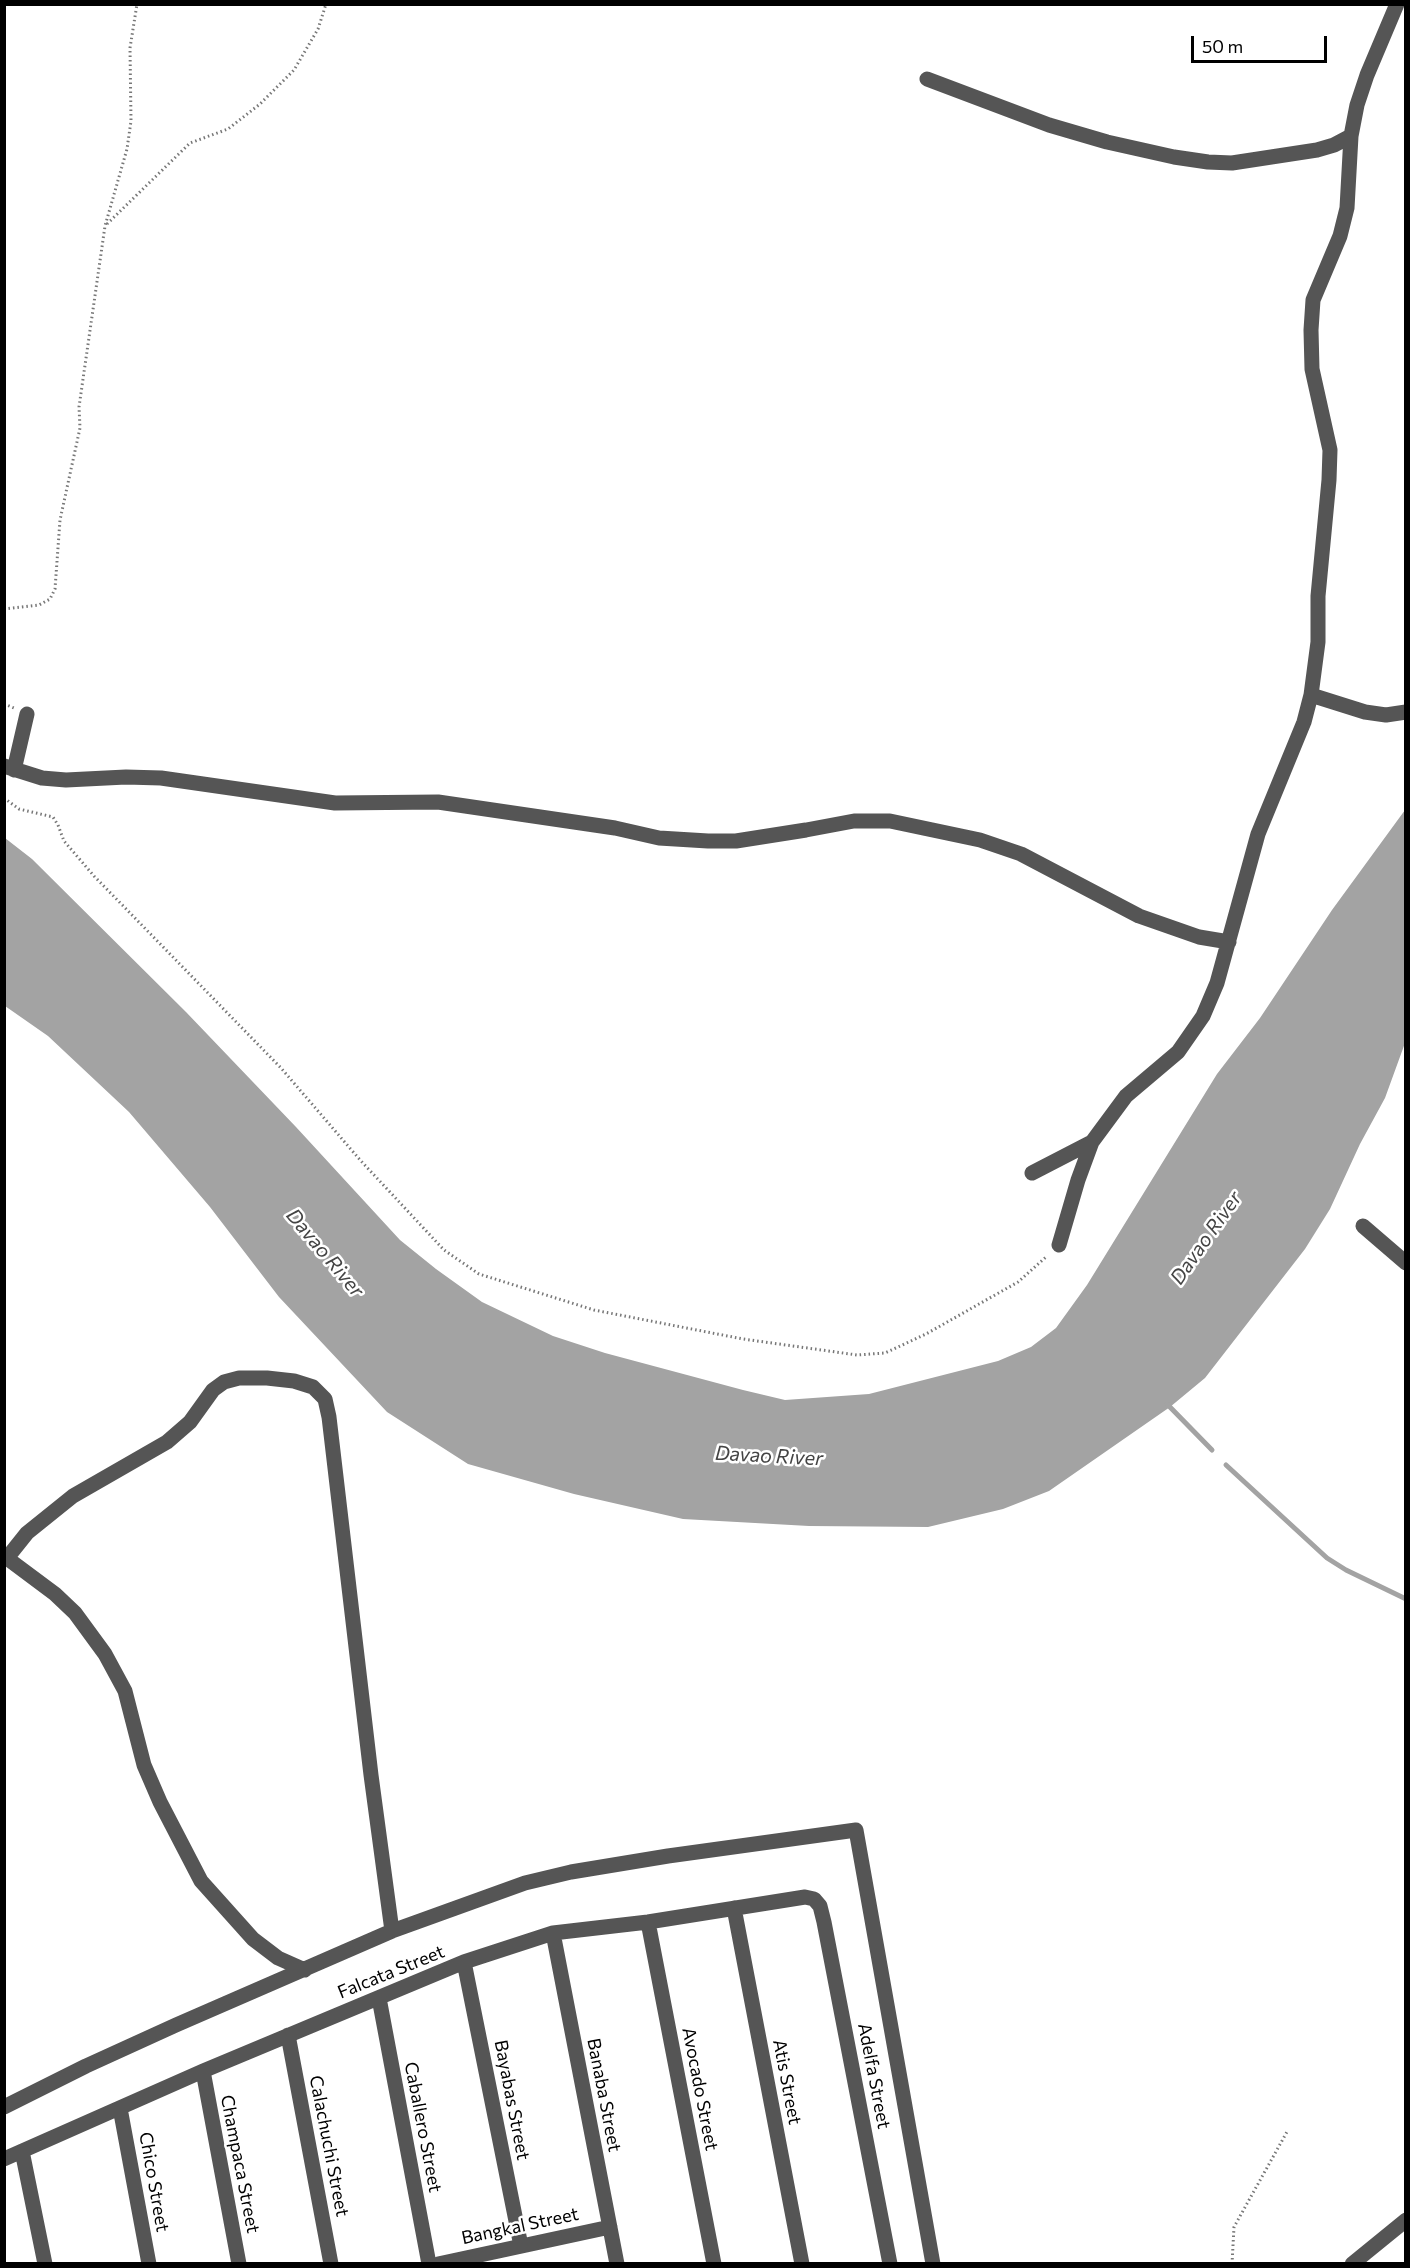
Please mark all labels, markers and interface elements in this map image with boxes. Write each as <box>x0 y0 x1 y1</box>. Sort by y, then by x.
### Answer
scale bar <box>1194 24 1330 62</box>
text: 50 m <box>1202 35 1243 57</box>
water label: Davao River <box>1165 1187 1247 1289</box>
water label: Davao River <box>281 1204 369 1302</box>
water label: Davao River <box>714 1441 824 1471</box>
street label: Falcata Street <box>334 1941 448 2003</box>
street label: Adelfa Street <box>853 2021 895 2131</box>
street label: Avocado Street <box>677 2025 723 2153</box>
street label: Banaba Street <box>582 2036 626 2154</box>
street label: Bayabas Street <box>490 2038 534 2162</box>
street label: Atis Street <box>768 2038 806 2126</box>
street label: Caballero Street <box>400 2060 446 2194</box>
street label: Calachuchi Street <box>305 2074 353 2218</box>
street label: Champaca Street <box>216 2093 264 2235</box>
street label: Chico Street <box>135 2130 173 2234</box>
street label: Bangkal Street <box>459 2203 581 2249</box>

